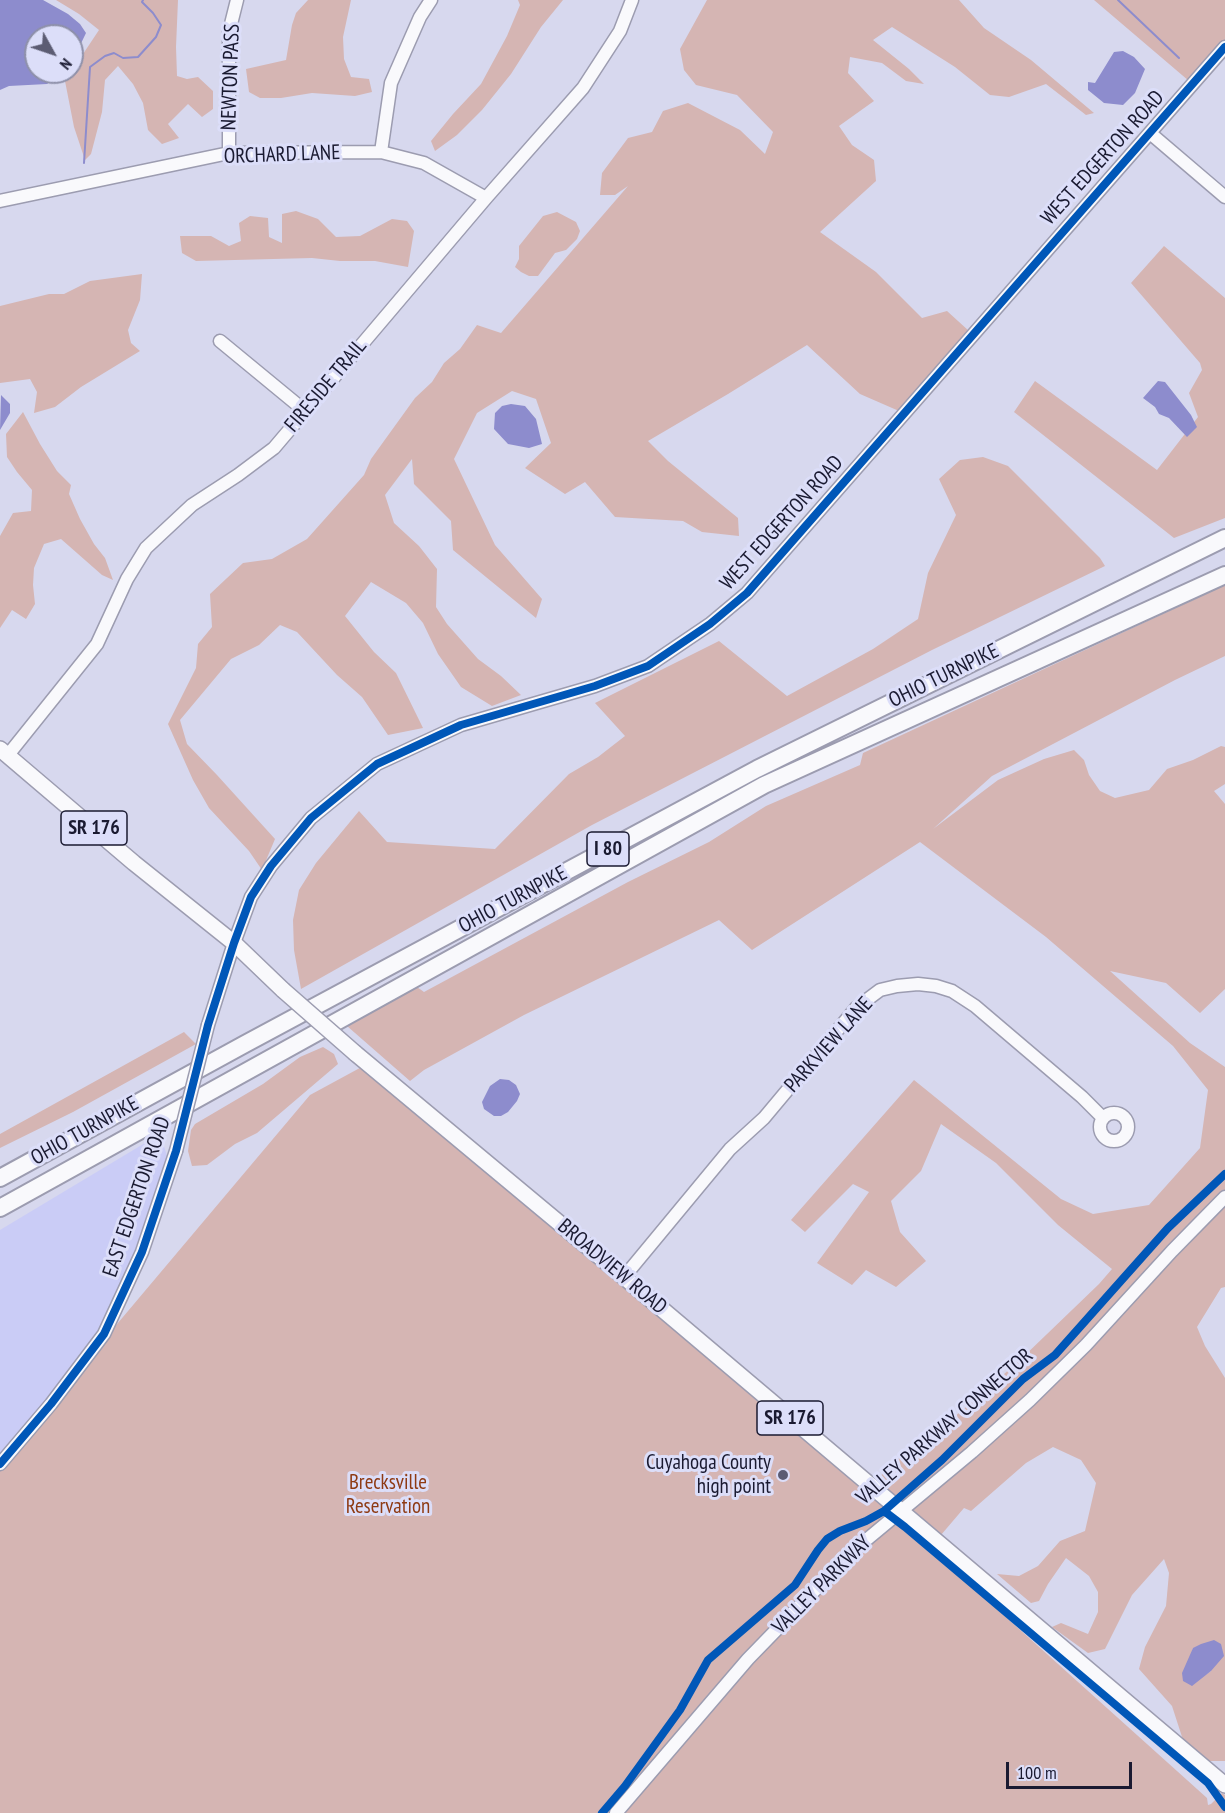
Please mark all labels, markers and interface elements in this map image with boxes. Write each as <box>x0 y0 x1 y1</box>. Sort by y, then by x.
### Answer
street label: NEWTON PASS <box>217 23 245 131</box>
north arrow <box>24 24 84 84</box>
text: N <box>56 55 77 74</box>
street label: WEST EDGERTON ROAD <box>1036 86 1170 230</box>
street label: ORCHARD LANE <box>223 140 341 170</box>
street label: FIRESIDE TRAIL <box>280 334 372 438</box>
street label: WEST EDGERTON ROAD <box>715 451 849 595</box>
street label: OHIO TURNPIKE <box>885 639 1003 713</box>
road number: SR 176 <box>61 811 127 845</box>
road number: I 80 <box>587 832 629 866</box>
street label: OHIO TURNPIKE <box>455 861 571 939</box>
street label: PARKVIEW LANE <box>780 992 878 1098</box>
street label: OHIO TURNPIKE <box>27 1091 143 1171</box>
street label: EAST EDGERTON ROAD <box>98 1114 176 1280</box>
street label: BROADVIEW ROAD <box>552 1214 672 1320</box>
street label: VALLEY PARKWAY CONNECTOR <box>852 1343 1038 1511</box>
road number: SR 176 <box>757 1401 823 1435</box>
place label: Cuyahoga County high point <box>646 1450 771 1500</box>
marker: Cuyahoga County high point <box>776 1468 790 1482</box>
park label: Brecksville Reservation <box>346 1470 430 1520</box>
street label: VALLEY PARKWAY <box>767 1530 877 1640</box>
scale bar <box>1009 1750 1135 1788</box>
text: 100 m <box>1017 1761 1057 1784</box>

